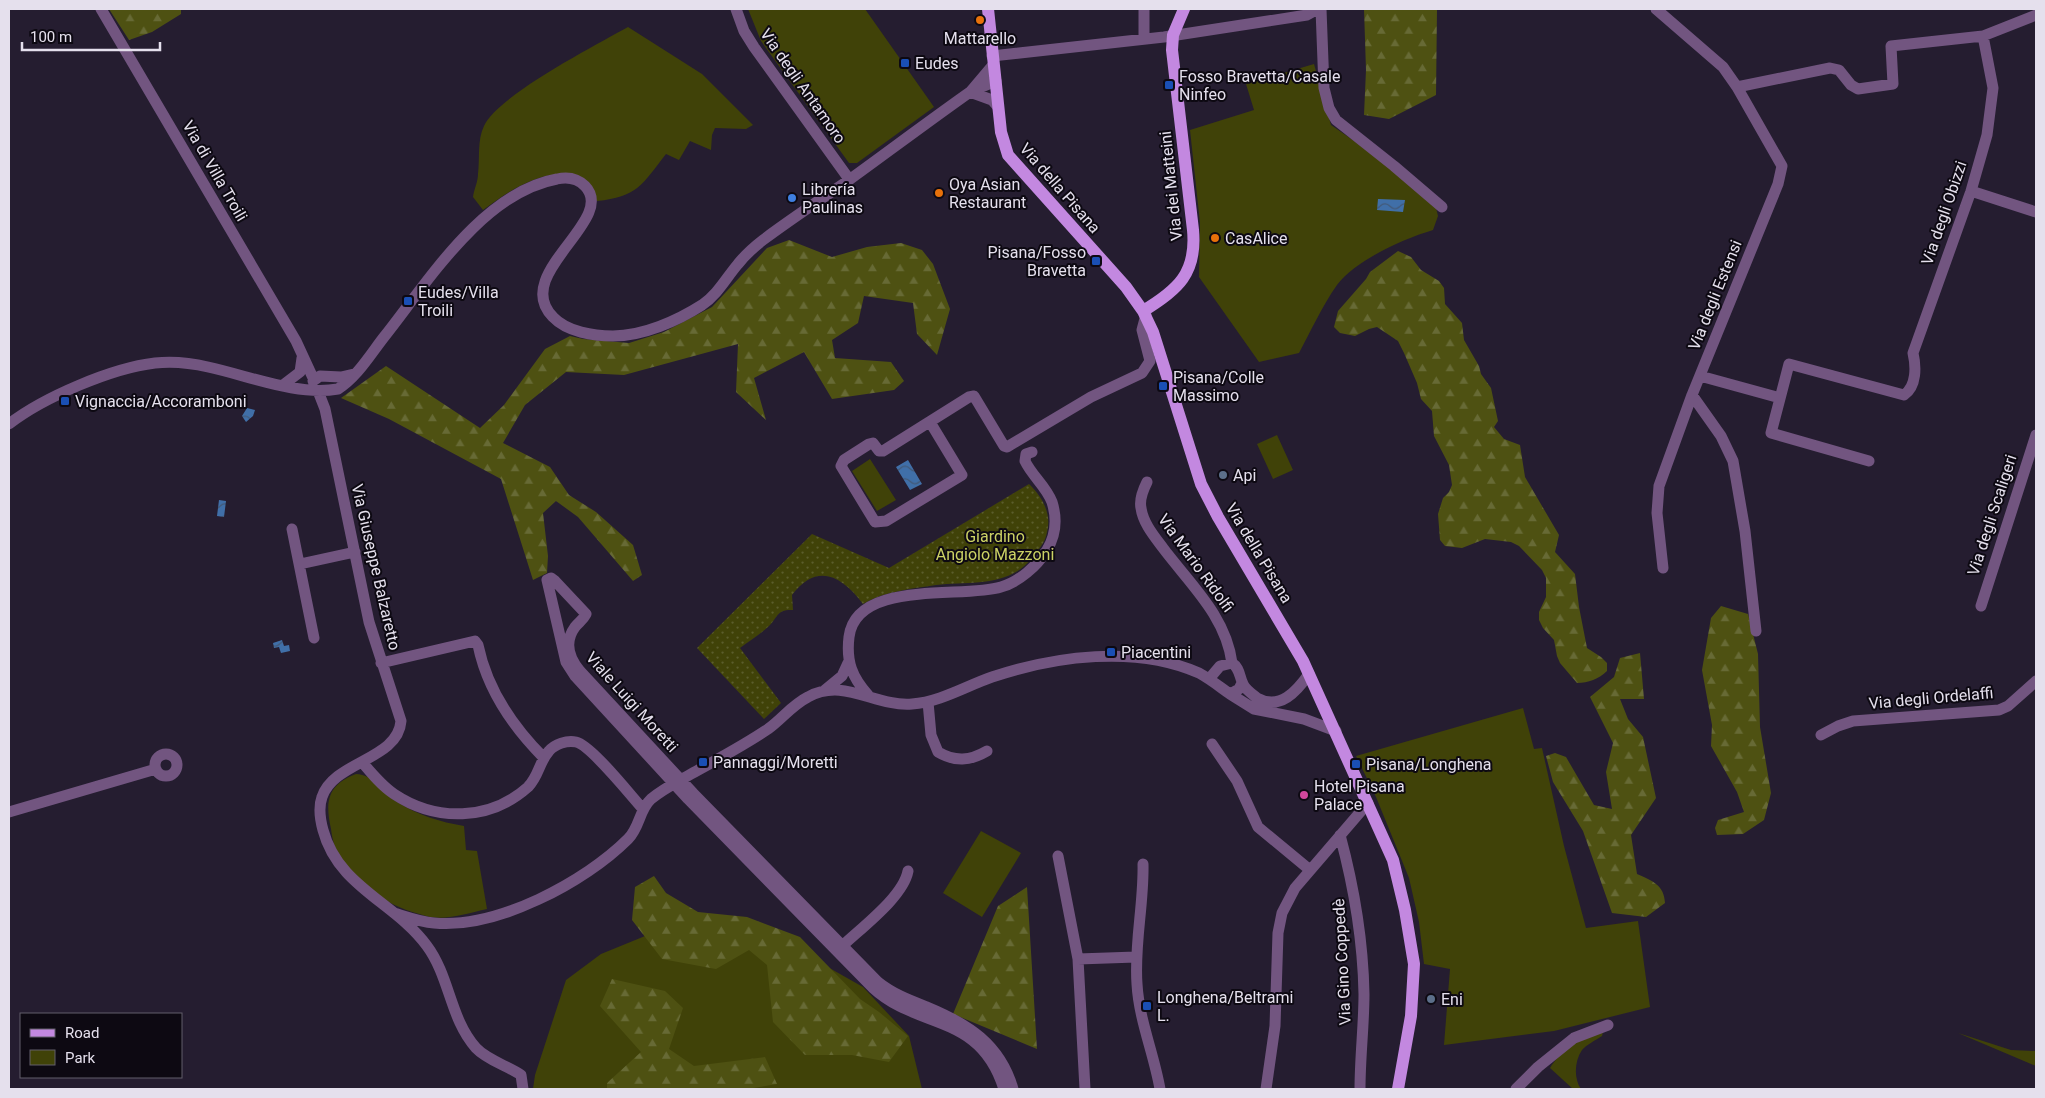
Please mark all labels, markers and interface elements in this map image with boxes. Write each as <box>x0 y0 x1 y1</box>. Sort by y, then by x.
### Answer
marker: Mattarello <box>974 14 986 26</box>
scale bar <box>22 20 160 52</box>
street label: Via degli Antamoro <box>756 25 850 147</box>
text: 100 m <box>30 28 72 46</box>
place label: Mattarello <box>944 29 1016 48</box>
place label: Eudes <box>915 54 959 73</box>
marker: Eudes <box>899 57 911 69</box>
place label: Fosso Bravetta/Casale Ninfeo <box>1179 67 1340 104</box>
marker: Fosso Bravetta/Casale Ninfeo <box>1163 79 1175 91</box>
street label: Via di Villa Troili <box>179 117 251 225</box>
street label: Via dei Matteini <box>1156 130 1186 242</box>
street label: Via della Pisana <box>1016 139 1104 237</box>
street label: Via degli Obizzi <box>1917 159 1971 267</box>
place label: Oya Asian Restaurant <box>949 175 1026 212</box>
place label: Librería Paulinas <box>802 180 863 217</box>
marker: Oya Asian Restaurant <box>933 187 945 199</box>
marker: Librería Paulinas <box>786 192 798 204</box>
place label: CasAlice <box>1225 229 1287 248</box>
marker: CasAlice <box>1209 232 1221 244</box>
street label: Via degli Estensi <box>1684 237 1746 353</box>
place label: Pisana/Fosso Bravetta <box>987 243 1086 280</box>
marker: Pisana/Fosso Bravetta <box>1090 255 1102 267</box>
place label: Eudes/Villa Troili <box>418 283 499 320</box>
marker: Eudes/Villa Troili <box>402 295 414 307</box>
place label: Pisana/Colle Massimo <box>1173 368 1264 405</box>
marker: Pisana/Colle Massimo <box>1157 380 1169 392</box>
place label: Vignaccia/Accoramboni <box>75 392 247 411</box>
marker: Vignaccia/Accoramboni <box>59 395 71 407</box>
street label: Via degli Scaligeri <box>1963 452 2021 578</box>
place label: Api <box>1233 466 1256 485</box>
marker: Api <box>1217 469 1229 481</box>
street label: Via Giuseppe Balzaretto <box>348 482 404 652</box>
street label: Via della Pisana <box>1222 500 1296 606</box>
street label: Via Mario Ridolfi <box>1154 510 1238 616</box>
park label: Giardino Angiolo Mazzoni <box>936 527 1054 564</box>
place label: Piacentini <box>1121 643 1191 662</box>
marker: Piacentini <box>1105 646 1117 658</box>
street label: Viale Luigi Moretti <box>582 648 682 756</box>
street label: Via degli Ordelaffi <box>1868 683 1994 713</box>
place label: Pannaggi/Moretti <box>713 753 838 772</box>
place label: Pisana/Longhena <box>1366 755 1491 774</box>
marker: Pannaggi/Moretti <box>697 756 709 768</box>
marker: Pisana/Longhena <box>1350 758 1362 770</box>
place label: Hotel Pisana Palace <box>1314 777 1405 814</box>
marker: Hotel Pisana Palace <box>1298 789 1310 801</box>
street label: Via Gino Coppedè <box>1329 898 1355 1026</box>
place label: Longhena/Beltrami L. <box>1157 988 1293 1025</box>
place label: Eni <box>1441 990 1463 1009</box>
marker: Eni <box>1425 993 1437 1005</box>
marker: Longhena/Beltrami L. <box>1141 1000 1153 1012</box>
legend <box>20 1013 182 1078</box>
text: Road <box>65 1024 99 1042</box>
text: Park <box>65 1049 96 1067</box>

